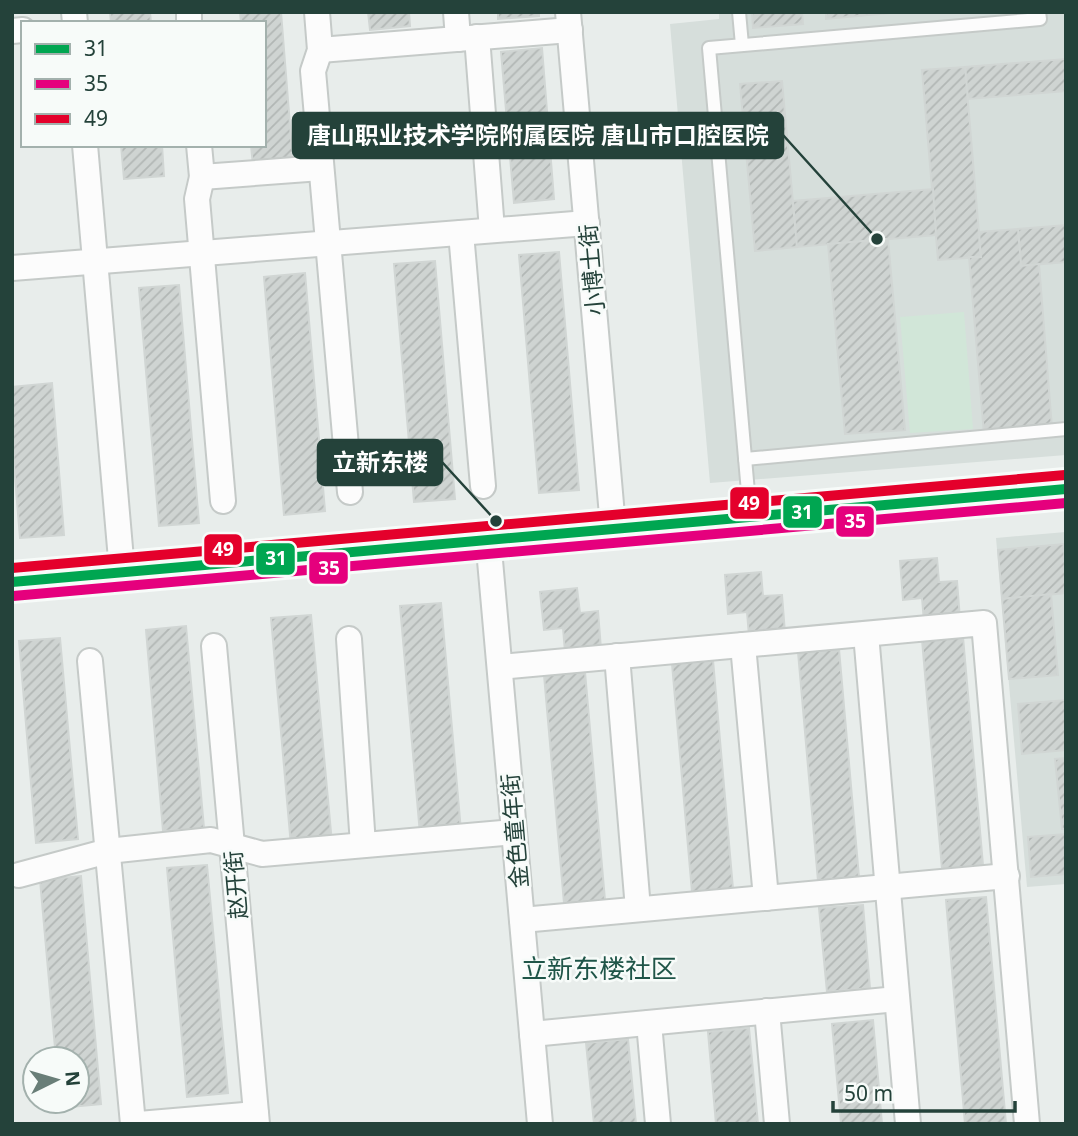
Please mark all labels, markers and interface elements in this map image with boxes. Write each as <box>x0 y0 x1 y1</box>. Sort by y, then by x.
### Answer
legend <box>21 21 266 147</box>
text: 31 <box>84 34 108 62</box>
text: 35 <box>84 69 108 97</box>
text: 49 <box>84 104 108 132</box>
callout: 唐山职业技术学院附属医院 唐山市口腔医院 <box>293 113 783 158</box>
text: 唐山职业技术学院附属医院 唐山市口腔医院 <box>307 118 769 151</box>
street label: 小博士街 <box>571 223 611 317</box>
callout: 立新东楼 <box>318 440 442 485</box>
text: 立新东楼 <box>332 445 428 478</box>
line badge: 49 <box>729 486 770 520</box>
text: 49 <box>738 490 760 516</box>
line badge: 31 <box>782 495 823 529</box>
text: 31 <box>791 499 813 525</box>
line badge: 35 <box>835 505 875 538</box>
text: 35 <box>844 508 866 534</box>
line badge: 49 <box>203 533 243 566</box>
text: 49 <box>212 536 234 562</box>
line badge: 31 <box>255 542 296 576</box>
text: 31 <box>265 545 287 571</box>
line badge: 35 <box>308 551 349 585</box>
text: 35 <box>318 555 340 581</box>
street label: 金色童年街 <box>493 772 535 890</box>
street label: 赵开街 <box>216 849 254 921</box>
district label: 立新东楼社区 <box>521 950 677 986</box>
north arrow <box>21 1045 91 1115</box>
text: N <box>59 1070 87 1087</box>
scale bar <box>833 1070 1015 1114</box>
text: 50 m <box>844 1079 893 1107</box>

